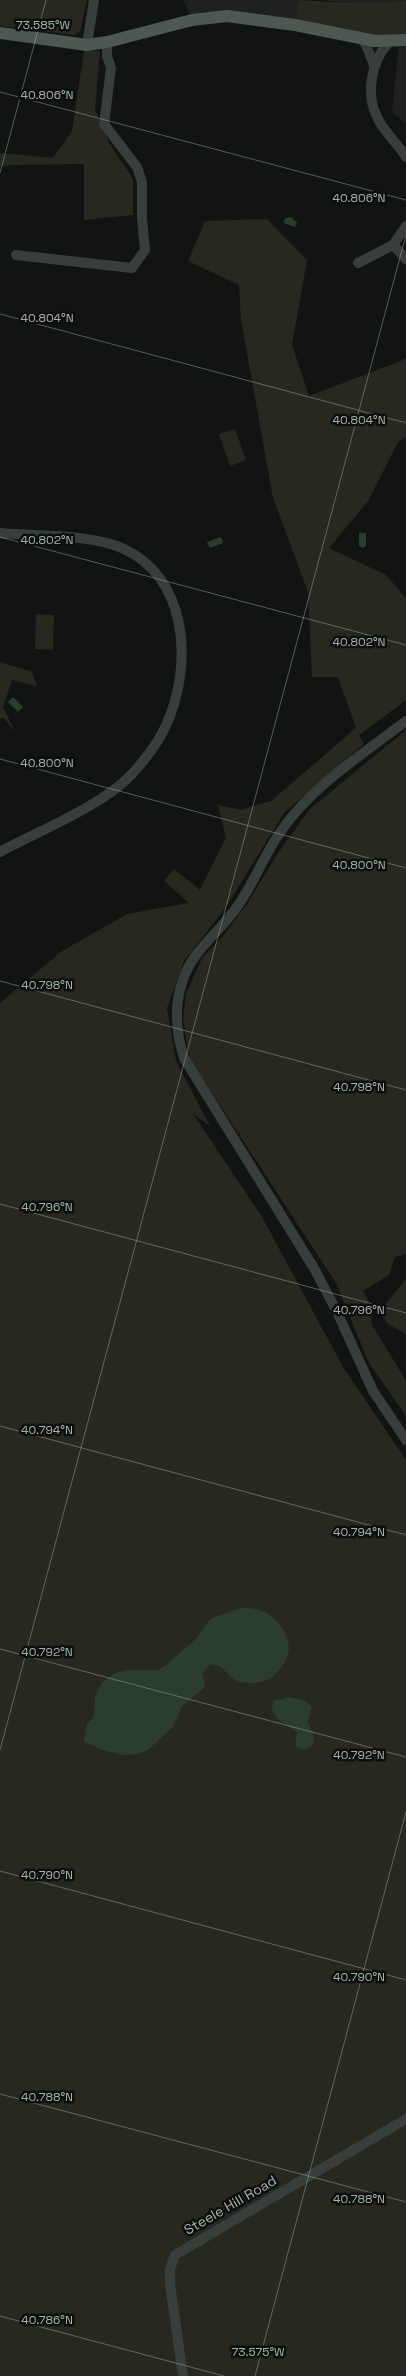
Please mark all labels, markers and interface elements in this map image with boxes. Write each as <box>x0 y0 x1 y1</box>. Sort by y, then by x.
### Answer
text: 73.585°W <box>16 17 70 33</box>
text: 40.806°N <box>20 87 74 103</box>
text: 40.806°N <box>332 190 386 206</box>
text: 40.804°N <box>20 310 74 326</box>
text: 40.804°N <box>332 412 386 428</box>
text: 40.802°N <box>21 532 74 548</box>
text: 40.802°N <box>333 634 386 650</box>
text: 40.800°N <box>20 755 74 771</box>
text: 40.800°N <box>332 857 386 873</box>
text: 40.798°N <box>21 977 73 993</box>
text: 40.798°N <box>333 1079 385 1095</box>
text: 40.796°N <box>21 1199 73 1215</box>
text: 40.796°N <box>333 1302 385 1318</box>
text: 40.794°N <box>21 1422 73 1438</box>
text: 40.794°N <box>333 1524 385 1540</box>
text: 40.792°N <box>21 1644 73 1660</box>
text: 40.792°N <box>333 1747 385 1763</box>
text: 40.790°N <box>21 1867 73 1883</box>
text: 40.790°N <box>333 1969 385 1985</box>
text: 40.788°N <box>21 2089 73 2105</box>
street label: Steele Hill Road <box>180 2171 280 2239</box>
text: 40.788°N <box>333 2191 385 2207</box>
text: 40.786°N <box>21 2312 73 2328</box>
text: 73.575°W <box>231 2344 285 2360</box>

